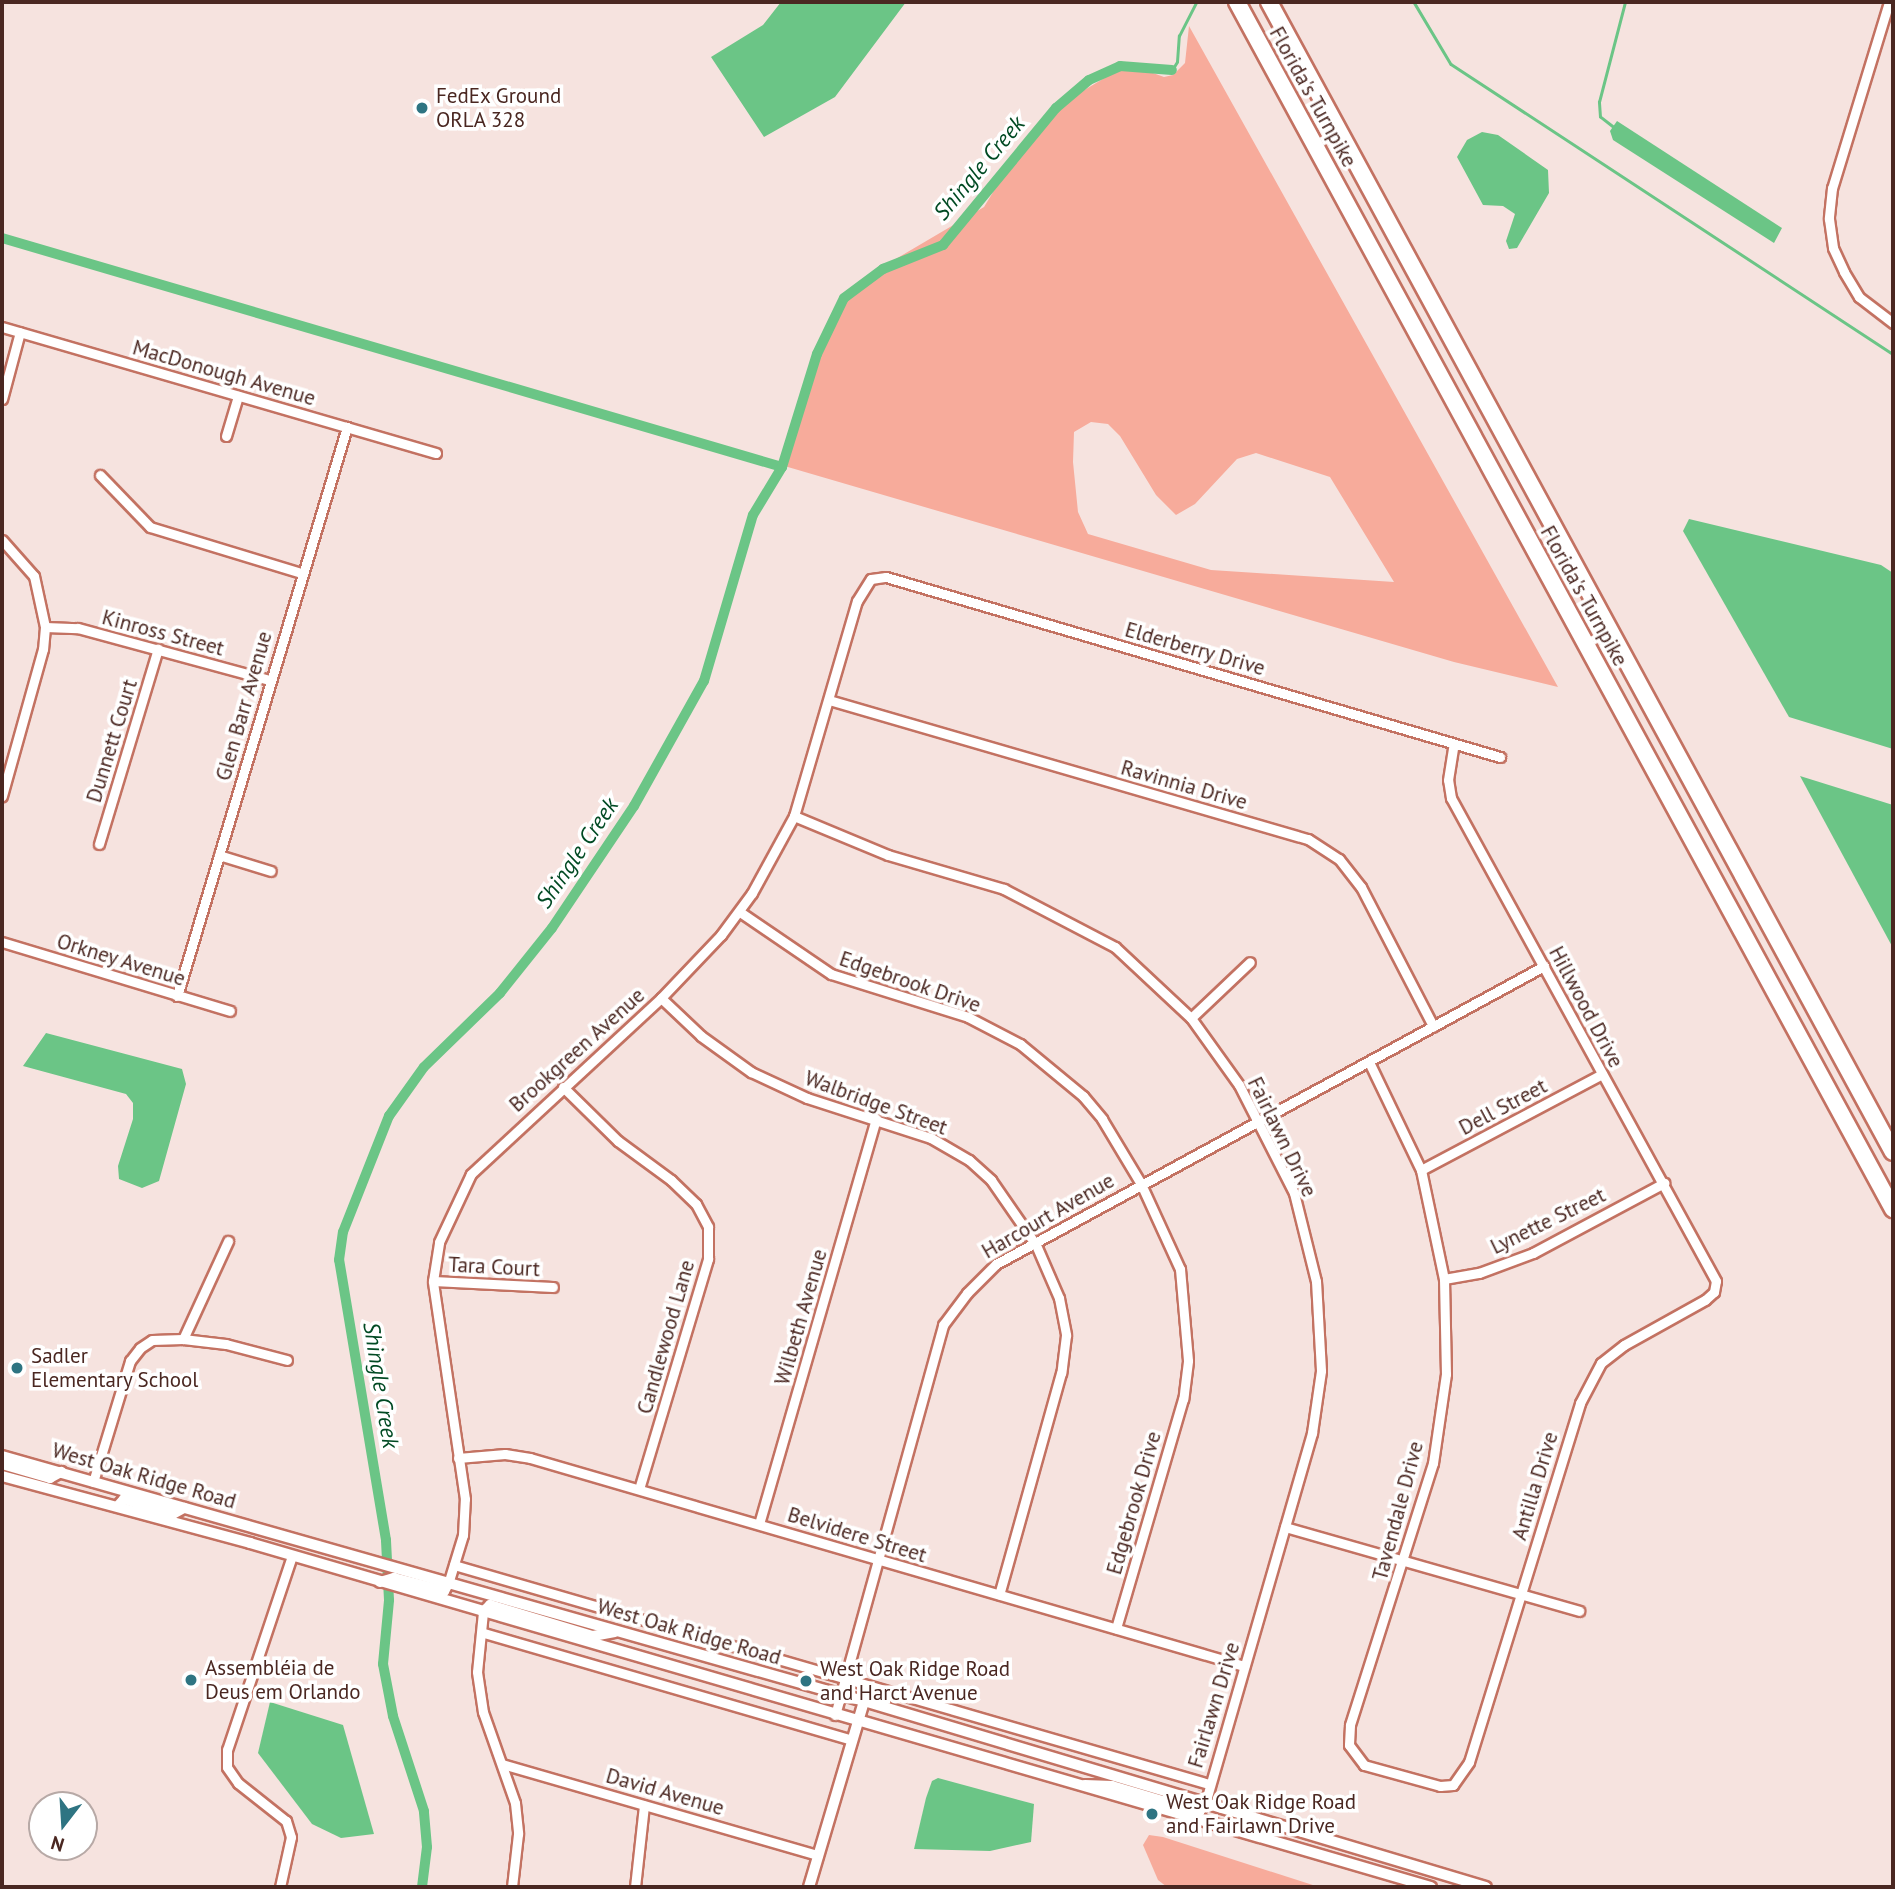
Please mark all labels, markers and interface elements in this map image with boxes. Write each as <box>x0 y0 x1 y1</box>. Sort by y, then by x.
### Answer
street label: Florida's Turnpike <box>1264 22 1362 172</box>
place label: FedEx Ground ORLA 328 <box>436 83 562 133</box>
marker: FedEx Ground ORLA 328 <box>414 100 430 116</box>
water label: Shingle Creek <box>927 110 1031 226</box>
street label: MacDonough Avenue <box>129 335 319 411</box>
street label: Florida's Turnpike <box>1535 521 1633 671</box>
street label: Kinross Street <box>99 605 227 661</box>
street label: Elderberry Drive <box>1122 617 1268 681</box>
street label: Glen Barr Avenue <box>211 628 277 784</box>
street label: Dunnett Court <box>81 676 143 806</box>
street label: Ravinnia Drive <box>1118 755 1250 815</box>
water label: Shingle Creek <box>530 792 624 914</box>
street label: Orkney Avenue <box>53 928 189 992</box>
street label: Hillwood Drive <box>1543 942 1629 1072</box>
street label: Edgebrook Drive <box>836 946 984 1018</box>
street label: Brookgreen Avenue <box>504 982 650 1118</box>
street label: Walbridge Street <box>801 1066 951 1140</box>
street label: Fairlawn Drive <box>1242 1073 1322 1201</box>
street label: Dell Street <box>1455 1073 1551 1141</box>
street label: Harcourt Avenue <box>977 1168 1119 1264</box>
street label: Lynette Street <box>1486 1182 1610 1260</box>
street label: Wilbeth Avenue <box>769 1246 833 1388</box>
street label: Tara Court <box>448 1252 540 1282</box>
street label: Candlewood Lane <box>632 1257 700 1417</box>
water label: Shingle Creek <box>357 1320 405 1450</box>
place label: Sadler Elementary School <box>31 1343 199 1393</box>
marker: Sadler Elementary School <box>9 1360 25 1376</box>
street label: Edgebrook Drive <box>1101 1428 1167 1578</box>
street label: Antilla Drive <box>1507 1429 1563 1543</box>
street label: West Oak Ridge Road <box>49 1438 239 1514</box>
street label: Tavendale Drive <box>1367 1439 1429 1583</box>
street label: Belvidere Street <box>785 1502 929 1568</box>
street label: West Oak Ridge Road <box>594 1594 784 1670</box>
street label: Fairlawn Drive <box>1183 1639 1245 1771</box>
place label: Assembléia de Deus em Orlando <box>205 1655 361 1705</box>
place label: West Oak Ridge Road and Harct Avenue <box>820 1656 1011 1706</box>
marker: Assembléia de Deus em Orlando <box>183 1672 199 1688</box>
marker: West Oak Ridge Road and Harct Avenue <box>798 1673 814 1689</box>
street label: David Avenue <box>603 1763 727 1821</box>
place label: West Oak Ridge Road and Fairlawn Drive <box>1166 1789 1357 1839</box>
north arrow <box>28 1791 98 1861</box>
marker: West Oak Ridge Road and Fairlawn Drive <box>1144 1806 1160 1822</box>
text: N <box>48 1831 67 1857</box>

